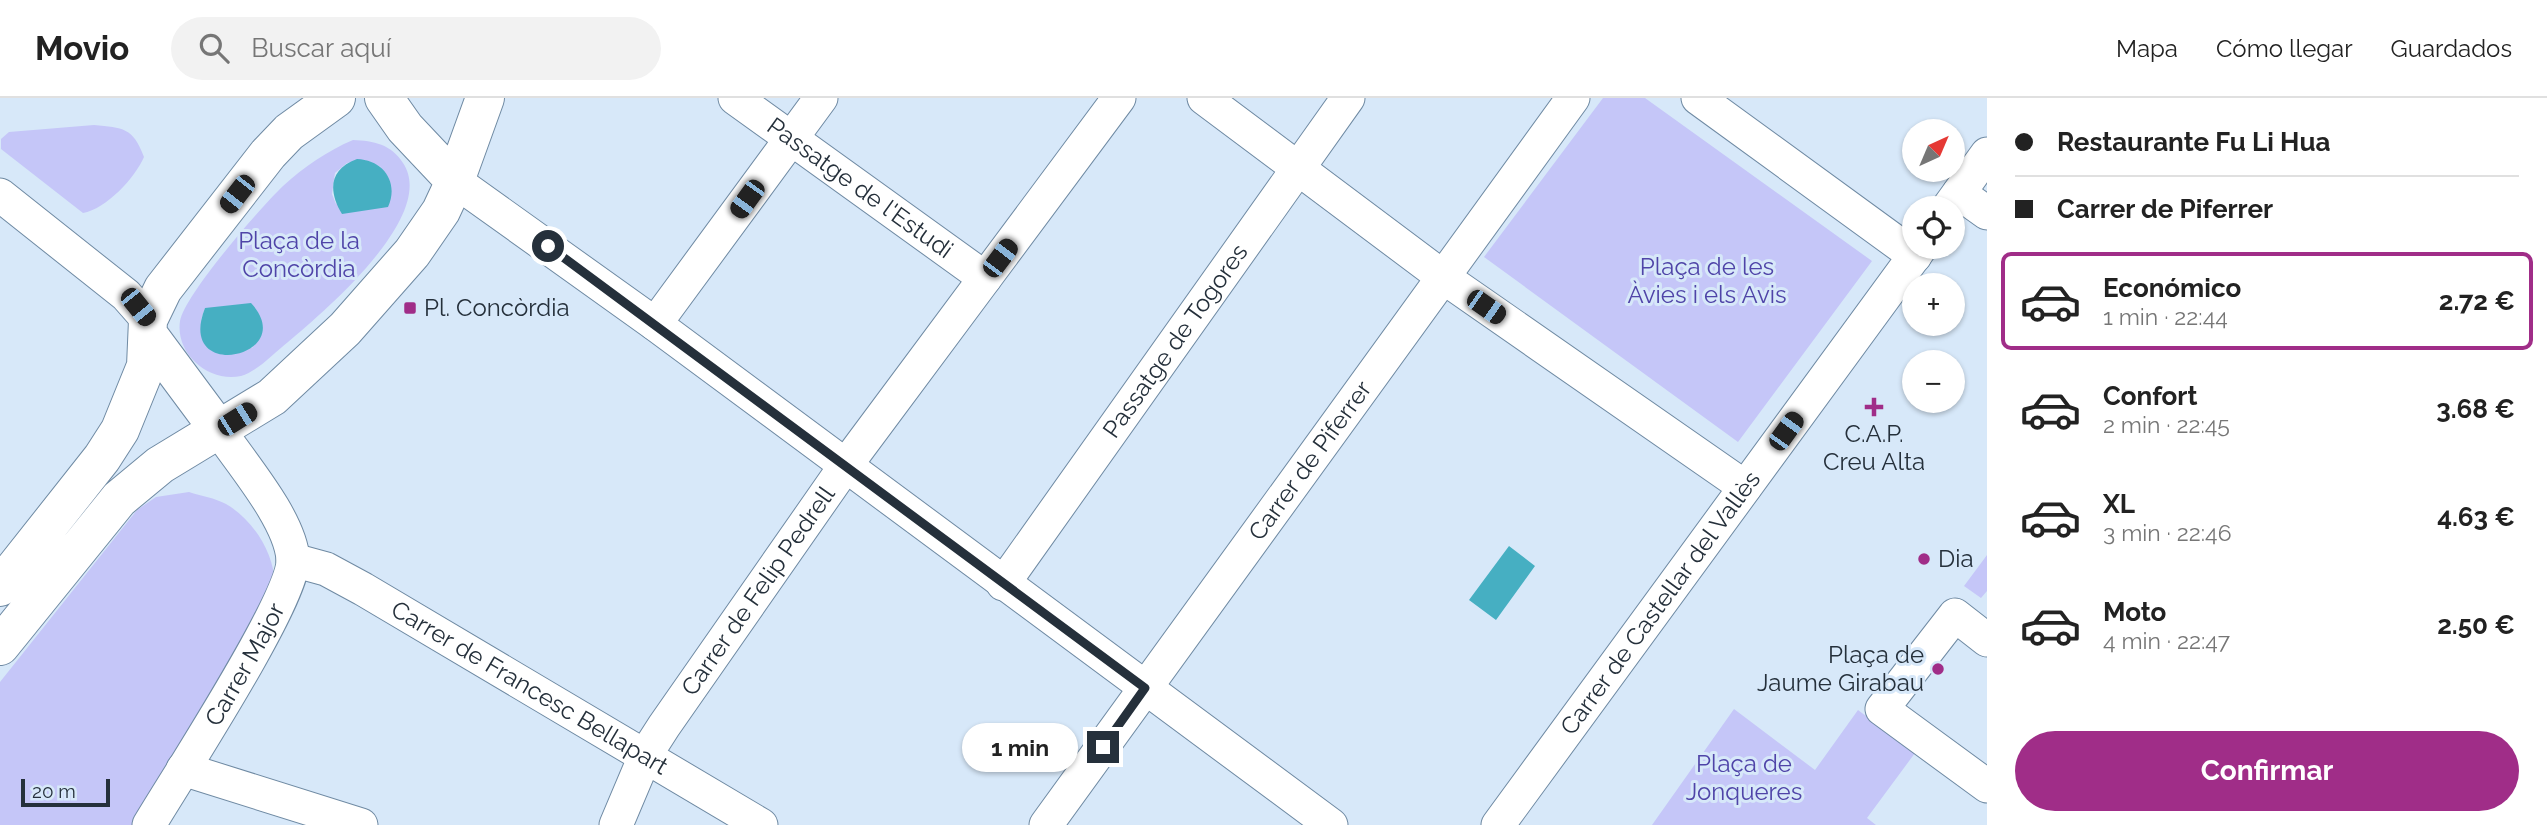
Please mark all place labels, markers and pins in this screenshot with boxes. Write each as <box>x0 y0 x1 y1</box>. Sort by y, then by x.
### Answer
place label: Pl. Concòrdia <box>424 293 570 322</box>
marker: Pl. Concòrdia <box>402 300 418 316</box>
marker: C.A.P. Creu Alta <box>1864 397 1884 417</box>
place label: C.A.P. Creu Alta <box>1823 419 1925 476</box>
place label: Dia <box>1938 544 1973 573</box>
marker: Dia <box>1916 551 1932 567</box>
place label: Plaça de Jaume Girabau <box>1757 640 1924 697</box>
marker: Plaça de Jaume Girabau <box>1930 661 1946 677</box>

